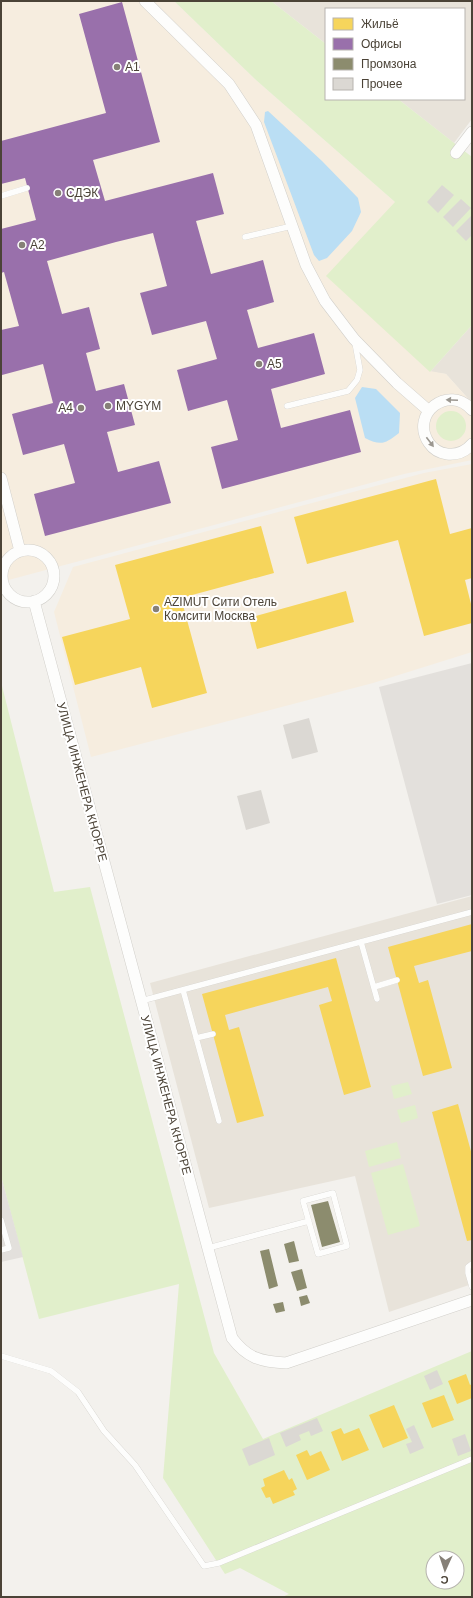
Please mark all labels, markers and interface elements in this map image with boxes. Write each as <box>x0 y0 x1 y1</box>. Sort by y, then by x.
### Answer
legend <box>325 8 465 100</box>
text: Жильё <box>361 17 399 31</box>
text: Офисы <box>361 37 402 51</box>
text: Промзона <box>361 57 417 71</box>
place label: А1 <box>125 60 140 74</box>
marker: А1 <box>112 62 122 72</box>
text: Прочее <box>361 77 403 91</box>
place label: СДЭК <box>66 186 98 200</box>
marker: СДЭК <box>53 188 63 198</box>
place label: А2 <box>30 238 45 252</box>
marker: А2 <box>17 240 27 250</box>
place label: А5 <box>267 357 282 371</box>
marker: А5 <box>254 359 264 369</box>
one-way arrow <box>446 397 458 404</box>
place label: MYGYM <box>116 399 161 413</box>
place label: А4 <box>58 401 73 415</box>
marker: MYGYM <box>103 401 113 411</box>
marker: А4 <box>76 403 86 413</box>
one-way arrow <box>426 437 434 448</box>
place label: AZIMUT Сити Отель Комсити Москва <box>164 595 277 623</box>
marker: AZIMUT Сити Отель Комсити Москва <box>151 604 161 614</box>
street label: УЛИЦА ИНЖЕНЕРА КНОРРЕ <box>54 701 110 863</box>
street label: УЛИЦА ИНЖЕНЕРА КНОРРЕ <box>138 1014 194 1176</box>
north arrow <box>425 1550 465 1590</box>
text: С <box>440 1574 449 1586</box>

